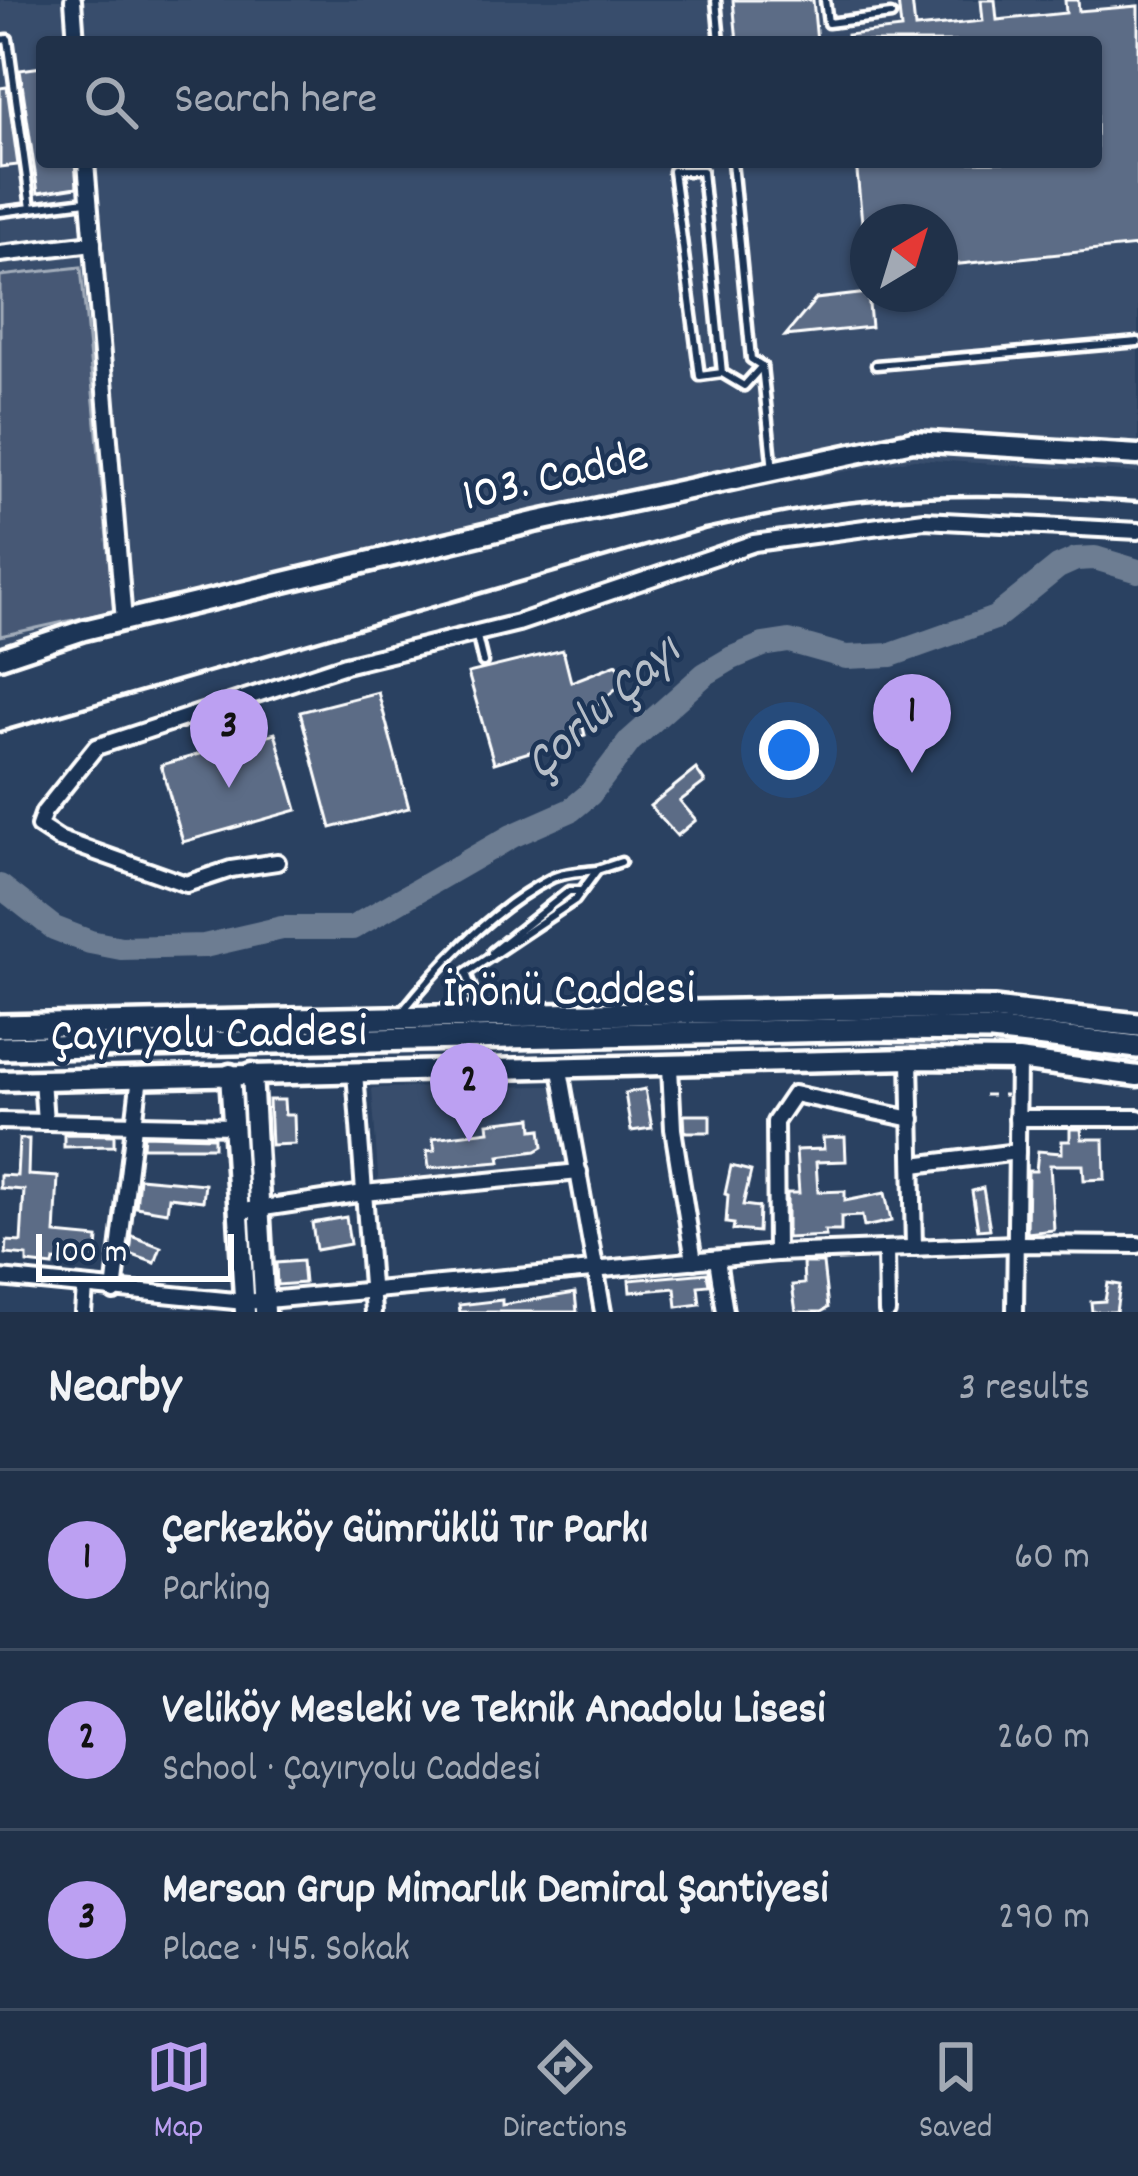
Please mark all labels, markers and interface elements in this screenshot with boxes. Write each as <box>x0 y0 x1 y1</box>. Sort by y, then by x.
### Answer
search box <box>36 36 1102 168</box>
icon: search <box>78 69 144 135</box>
text: Search here <box>174 70 377 134</box>
north arrow <box>850 204 958 312</box>
street label: 103. Cadde <box>456 424 656 534</box>
water label: Çorlu Çayı <box>511 618 702 800</box>
pin: 1 <box>873 674 951 773</box>
pin: 3 <box>190 689 268 788</box>
your location <box>759 720 819 780</box>
street label: İnönü Caddesi <box>442 957 696 1031</box>
street label: Çayıryolu Caddesi <box>50 1000 368 1074</box>
pin: 2 <box>430 1043 508 1142</box>
scale bar <box>36 1228 234 1281</box>
text: 100 m <box>54 1231 127 1278</box>
text: Nearby <box>48 1354 181 1426</box>
text: 3 results <box>959 1363 1090 1418</box>
text: Çerkezköy Gümrüklü Tır Parkı <box>162 1500 648 1564</box>
text: 1 <box>83 1532 91 1587</box>
text: 60 m <box>1014 1532 1090 1587</box>
text: Parking <box>162 1564 271 1619</box>
text: Veliköy Mesleki ve Teknik Anadolu Lisesi <box>162 1680 825 1744</box>
text: 2 <box>78 1712 96 1767</box>
text: 260 m <box>997 1712 1090 1767</box>
text: School · Çayıryolu Caddesi <box>162 1744 540 1799</box>
text: Mersan Grup Mimarlık Demiral Şantiyesi <box>162 1860 828 1924</box>
text: 3 <box>78 1892 96 1947</box>
text: 290 m <box>998 1892 1090 1947</box>
text: Place · 145. Sokak <box>162 1924 410 1979</box>
tab: Map <box>146 2034 212 2153</box>
tab: Directions <box>503 2034 628 2153</box>
tab: Saved <box>919 2034 992 2153</box>

